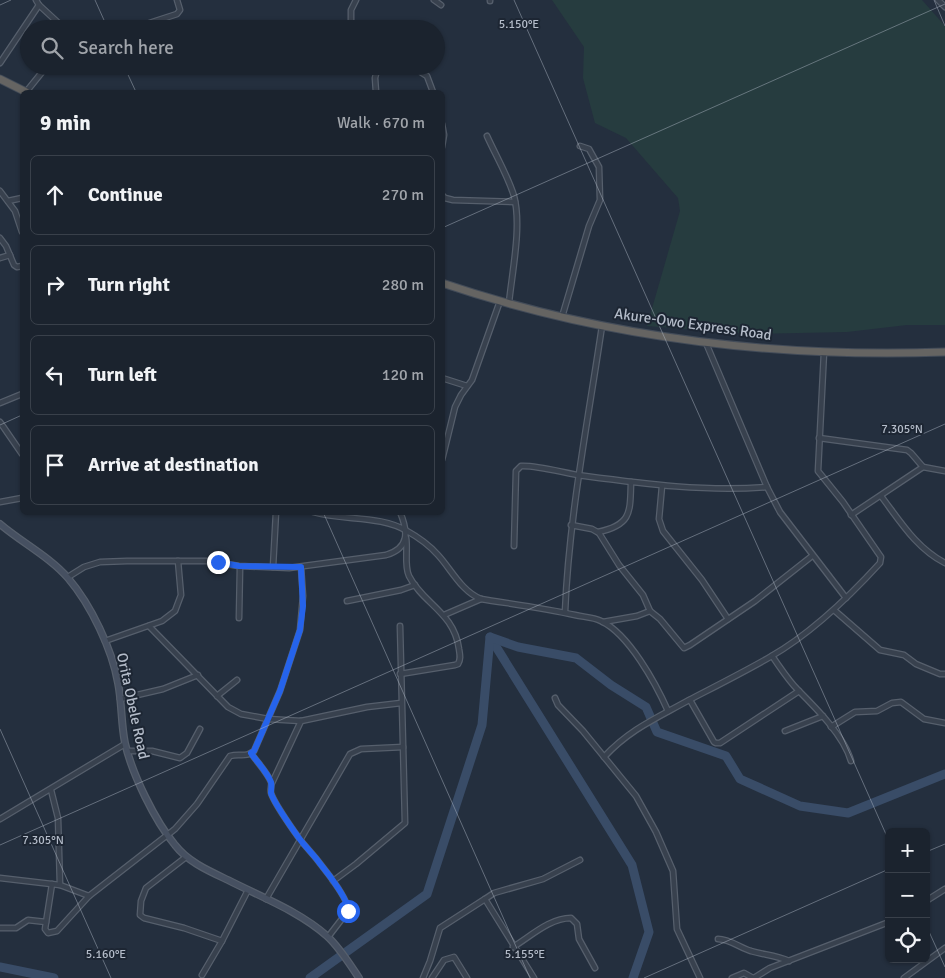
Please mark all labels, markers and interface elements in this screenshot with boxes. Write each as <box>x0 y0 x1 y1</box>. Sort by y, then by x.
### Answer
text: 5.150°E <box>499 17 539 32</box>
search box <box>20 20 445 75</box>
icon: search <box>38 34 66 62</box>
text: Search here <box>78 36 174 60</box>
text: 9 min <box>40 110 91 136</box>
text: Walk · 670 m <box>337 113 425 133</box>
icon: ahead <box>41 181 69 209</box>
text: Continue <box>88 183 163 207</box>
text: 270 m <box>382 185 424 205</box>
icon: right <box>41 271 69 299</box>
text: Turn right <box>88 273 170 297</box>
text: 280 m <box>382 275 424 295</box>
street label: Akure-Owo Express Road <box>613 304 773 344</box>
icon: left <box>41 361 69 389</box>
text: Turn left <box>88 363 157 387</box>
text: 120 m <box>382 365 424 385</box>
text: 7.305°N <box>881 422 923 437</box>
icon: arrive <box>41 451 69 479</box>
text: Arrive at destination <box>88 453 259 477</box>
route end <box>207 551 230 574</box>
street label: Orita Obele Road <box>113 651 153 761</box>
map controls <box>885 828 930 963</box>
button: + <box>885 828 930 873</box>
text: 7.305°N <box>22 833 64 848</box>
button: − <box>885 873 930 918</box>
route start <box>337 900 360 923</box>
button: locate <box>885 918 930 963</box>
text: 5.160°E <box>86 947 126 962</box>
text: 5.155°E <box>505 947 545 962</box>

